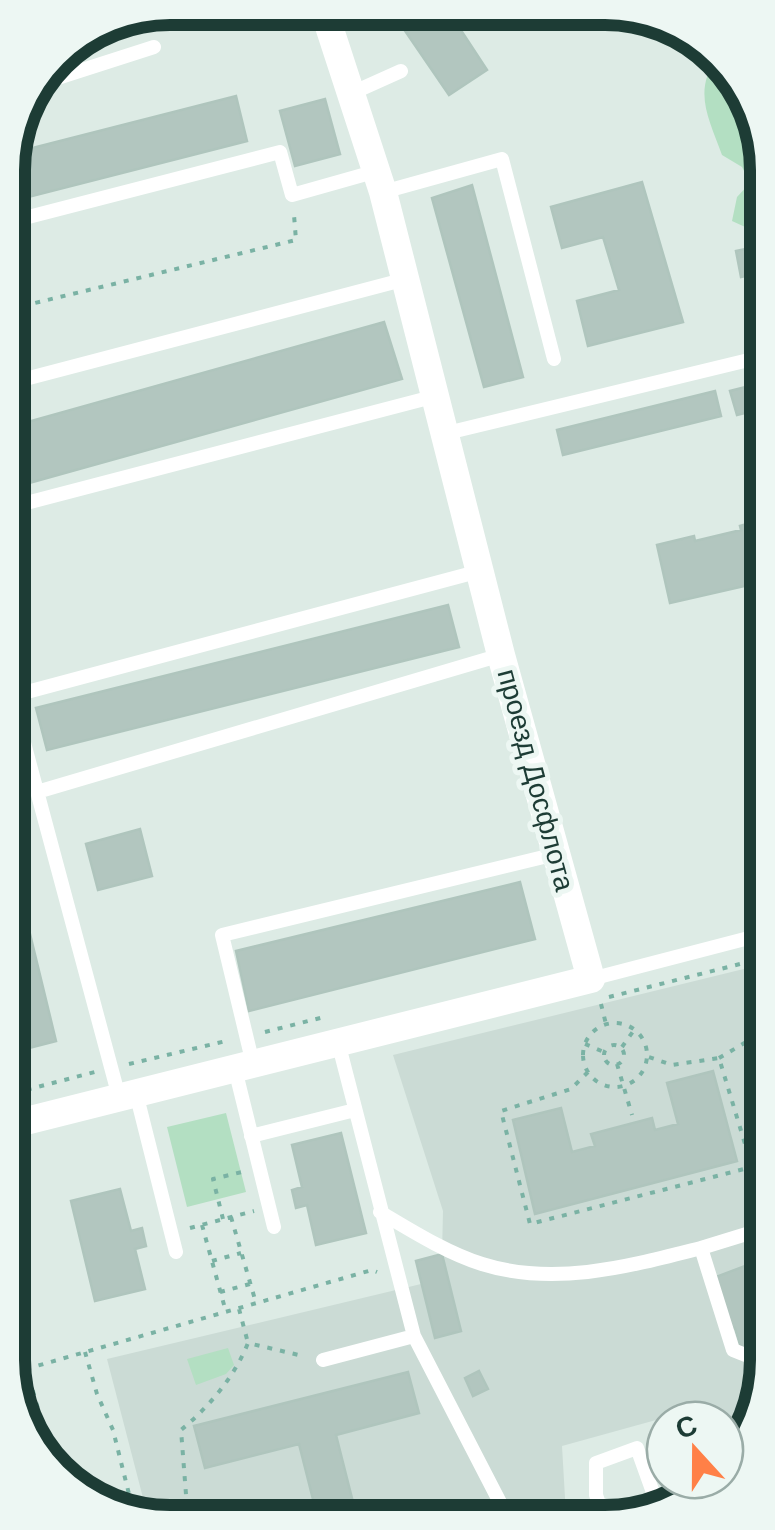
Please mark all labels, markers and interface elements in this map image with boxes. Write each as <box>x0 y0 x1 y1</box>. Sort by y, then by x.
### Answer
street label: проезд Досфлота <box>491 666 581 895</box>
north arrow <box>645 1400 745 1500</box>
text: С <box>671 1409 701 1445</box>

